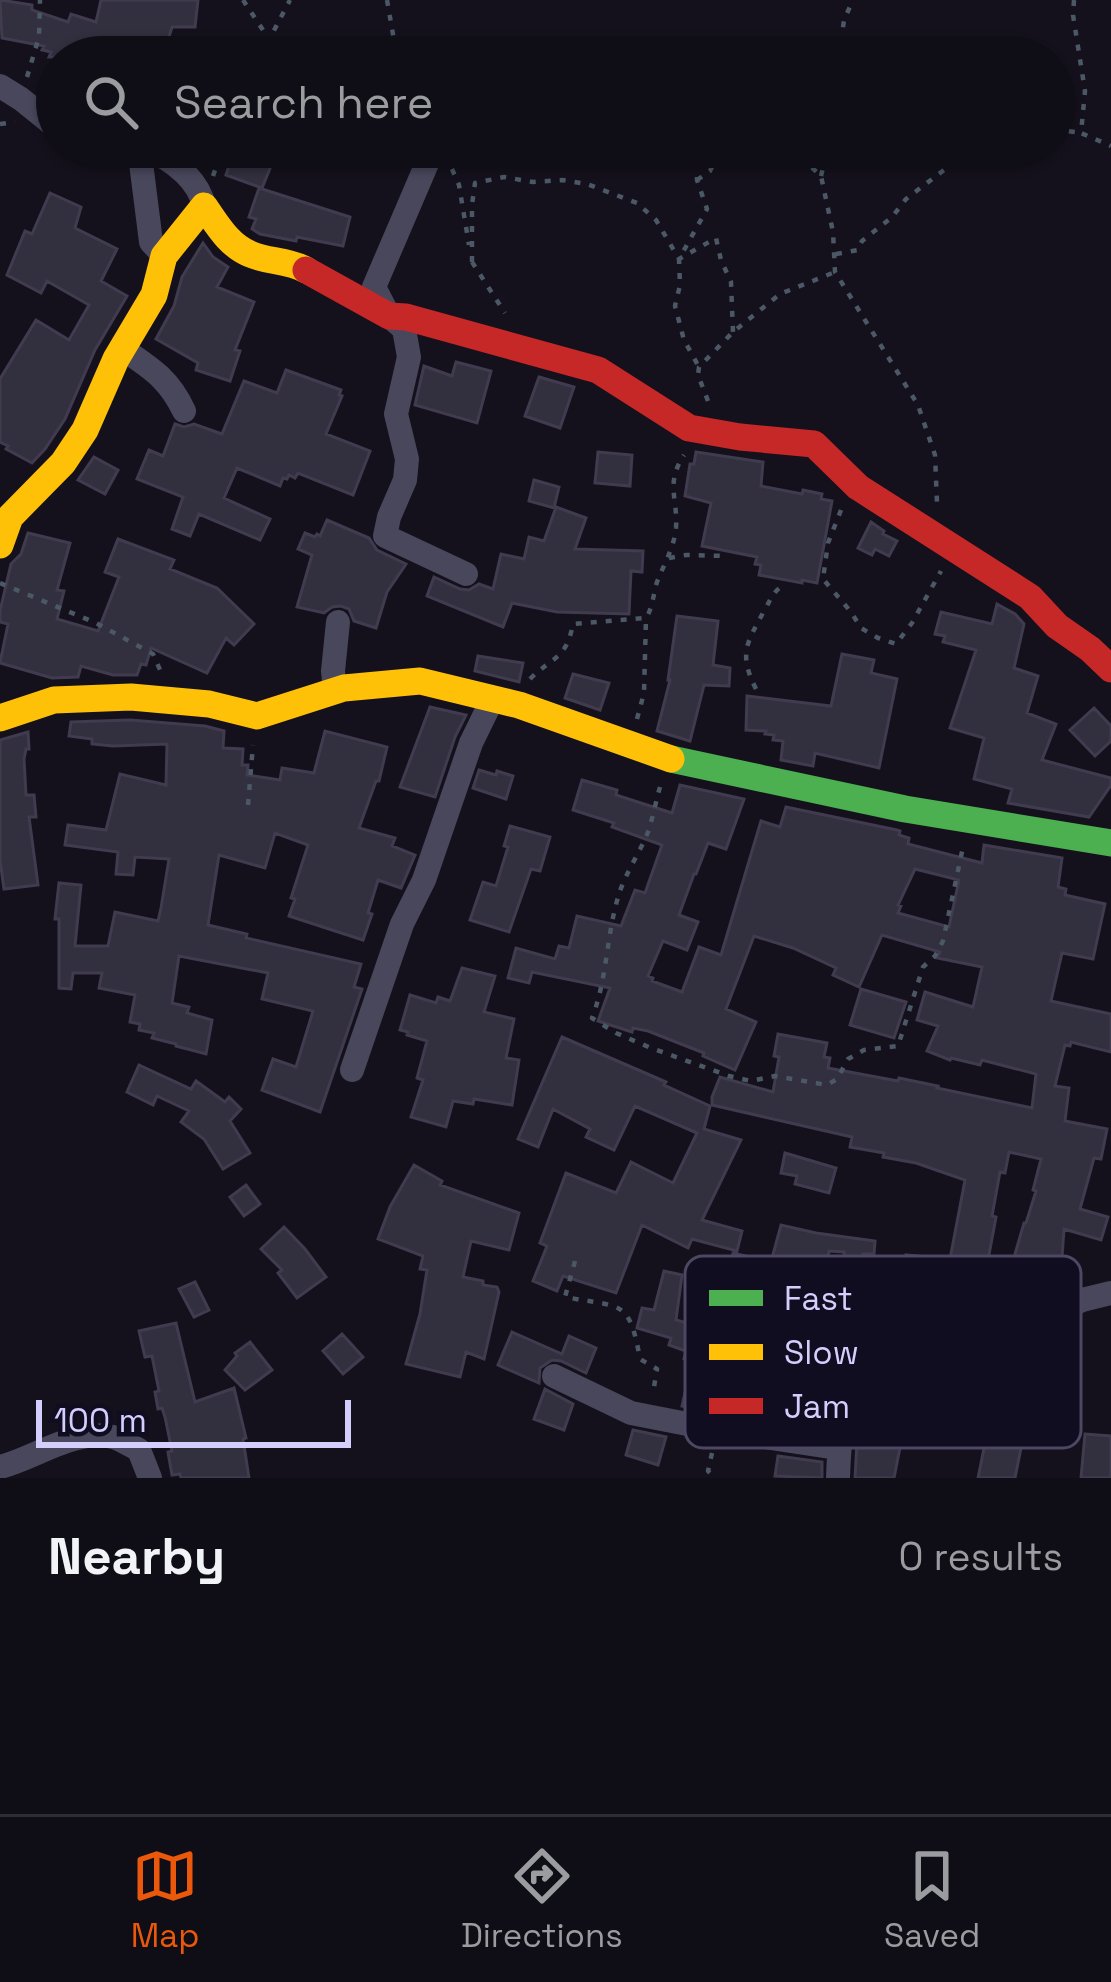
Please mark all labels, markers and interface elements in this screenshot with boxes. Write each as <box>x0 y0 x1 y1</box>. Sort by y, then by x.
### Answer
search box <box>36 36 1075 168</box>
icon: search <box>78 69 144 135</box>
text: Search here <box>174 74 433 131</box>
legend <box>685 1256 1081 1448</box>
text: Fast <box>784 1278 853 1320</box>
text: Slow <box>784 1332 859 1374</box>
text: Jam <box>784 1386 850 1428</box>
scale bar <box>36 1394 351 1447</box>
text: 100 m <box>54 1400 147 1442</box>
text: Nearby <box>48 1524 225 1589</box>
text: 0 results <box>898 1532 1063 1581</box>
tab: Map <box>131 1843 199 1957</box>
tab: Directions <box>461 1843 623 1957</box>
tab: Saved <box>884 1843 980 1957</box>

